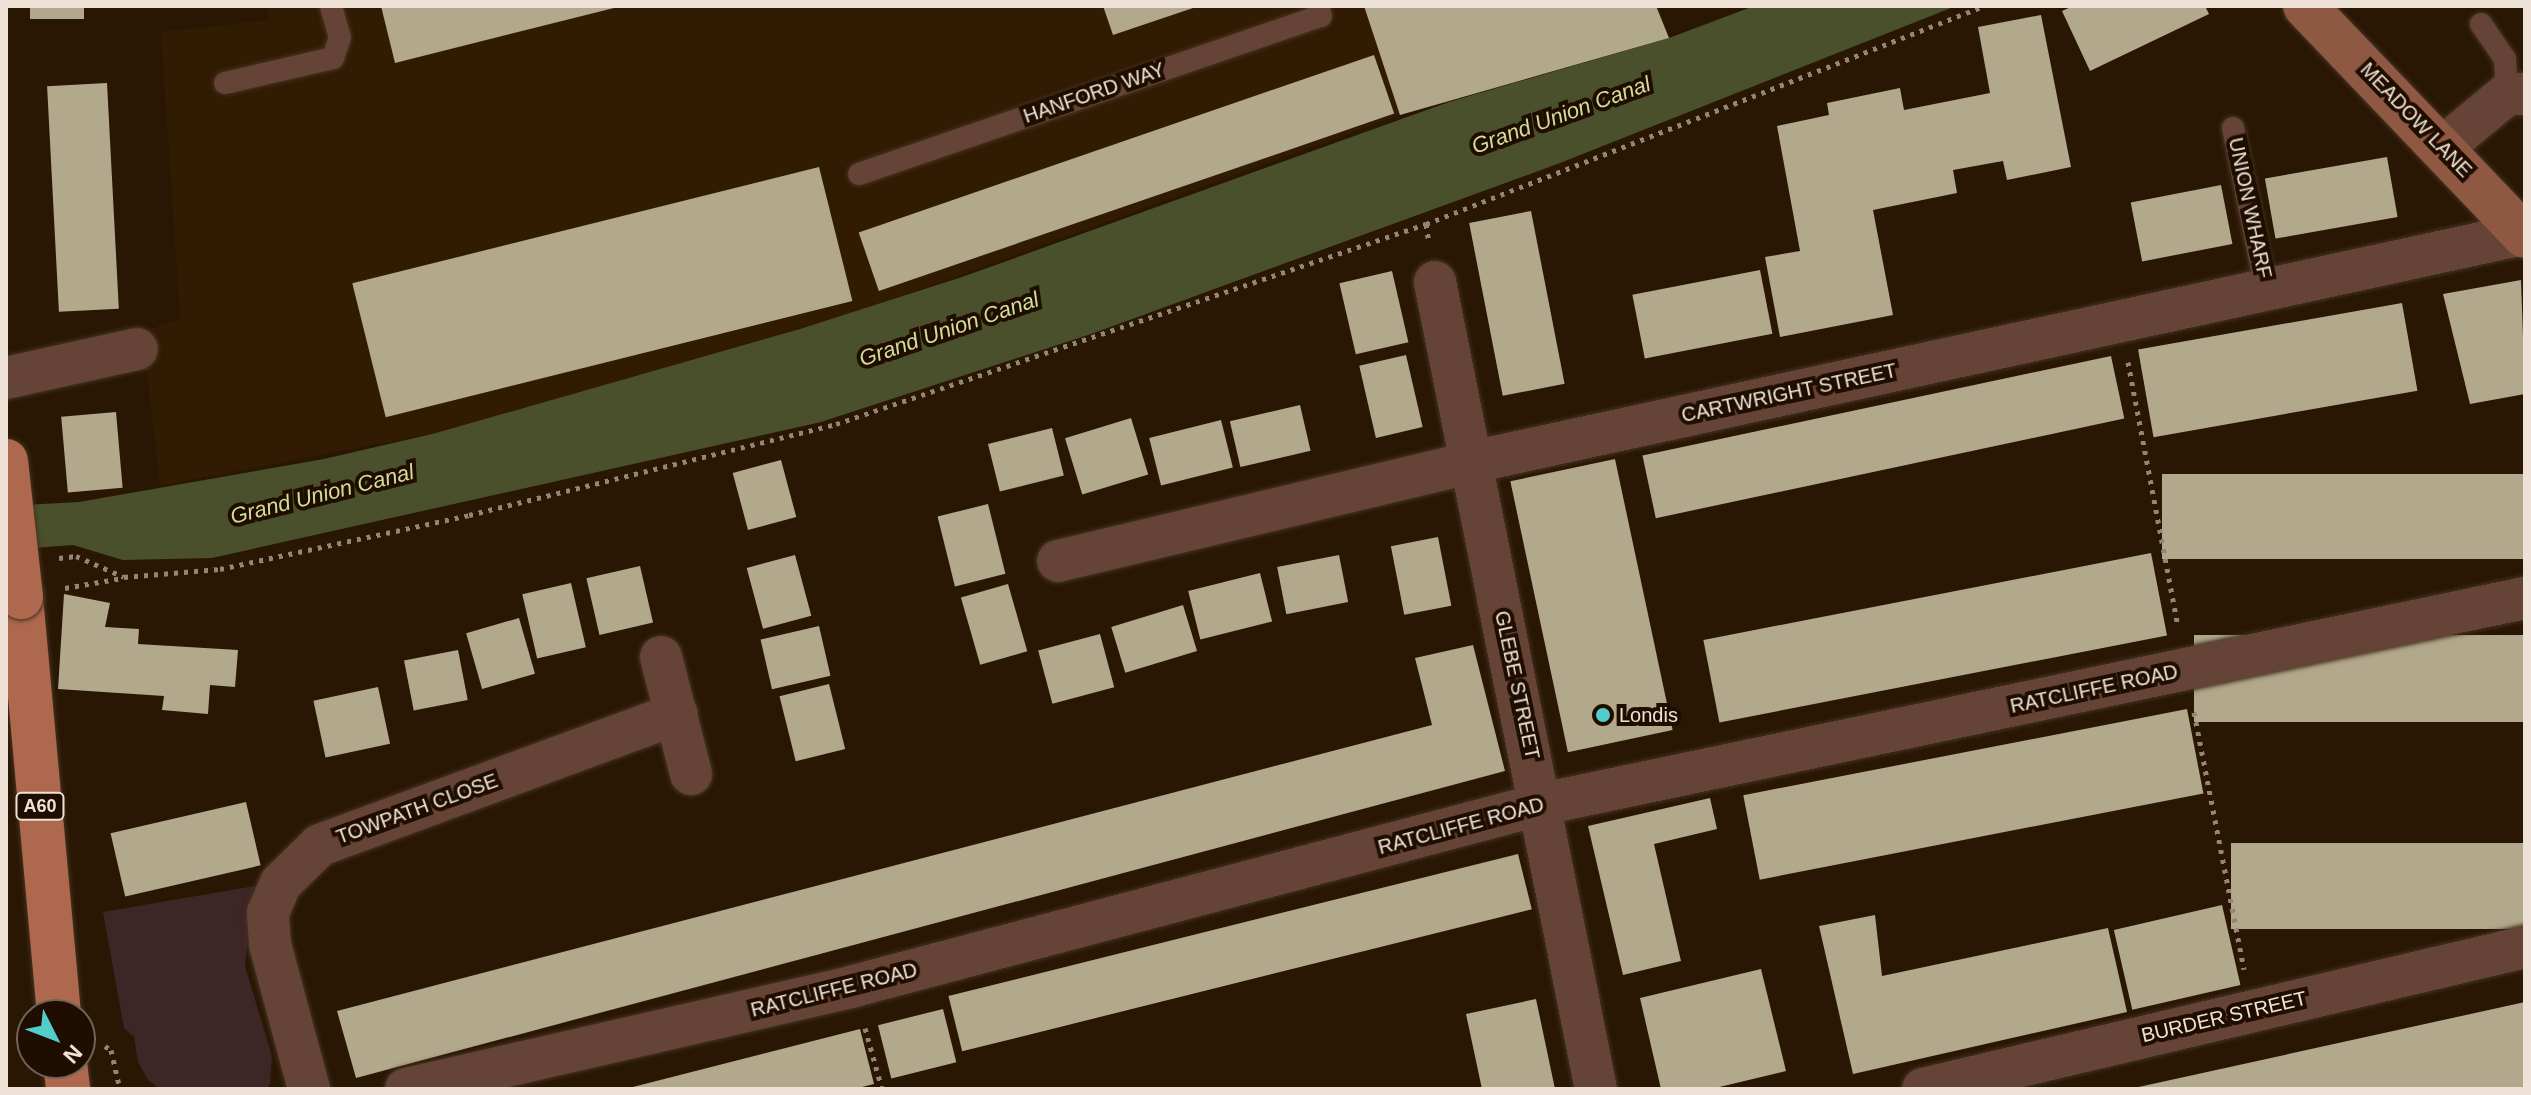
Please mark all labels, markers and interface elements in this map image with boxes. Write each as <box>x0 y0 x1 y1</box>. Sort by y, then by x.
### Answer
street label: HANFORD WAY <box>1020 58 1168 128</box>
street label: MEADOW LANE <box>2355 58 2477 182</box>
water label: Grand Union Canal <box>1468 70 1654 160</box>
street label: UNION WHARF <box>2223 135 2277 281</box>
water label: Grand Union Canal <box>856 286 1042 372</box>
street label: CARTWRIGHT STREET <box>1679 358 1899 428</box>
water label: Grand Union Canal <box>227 458 417 530</box>
street label: GLEBE STREET <box>1490 609 1544 761</box>
street label: RATCLIFFE ROAD <box>2008 660 2180 718</box>
place label: Londis <box>1619 703 1678 727</box>
marker: Londis <box>1594 706 1612 724</box>
street label: TOWPATH CLOSE <box>333 769 501 849</box>
road number: A60 <box>14 792 66 820</box>
street label: RATCLIFFE ROAD <box>1375 792 1547 860</box>
street label: RATCLIFFE ROAD <box>748 958 920 1022</box>
street label: BURDER STREET <box>2139 986 2309 1048</box>
north arrow <box>16 999 96 1079</box>
text: N <box>58 1040 87 1068</box>

